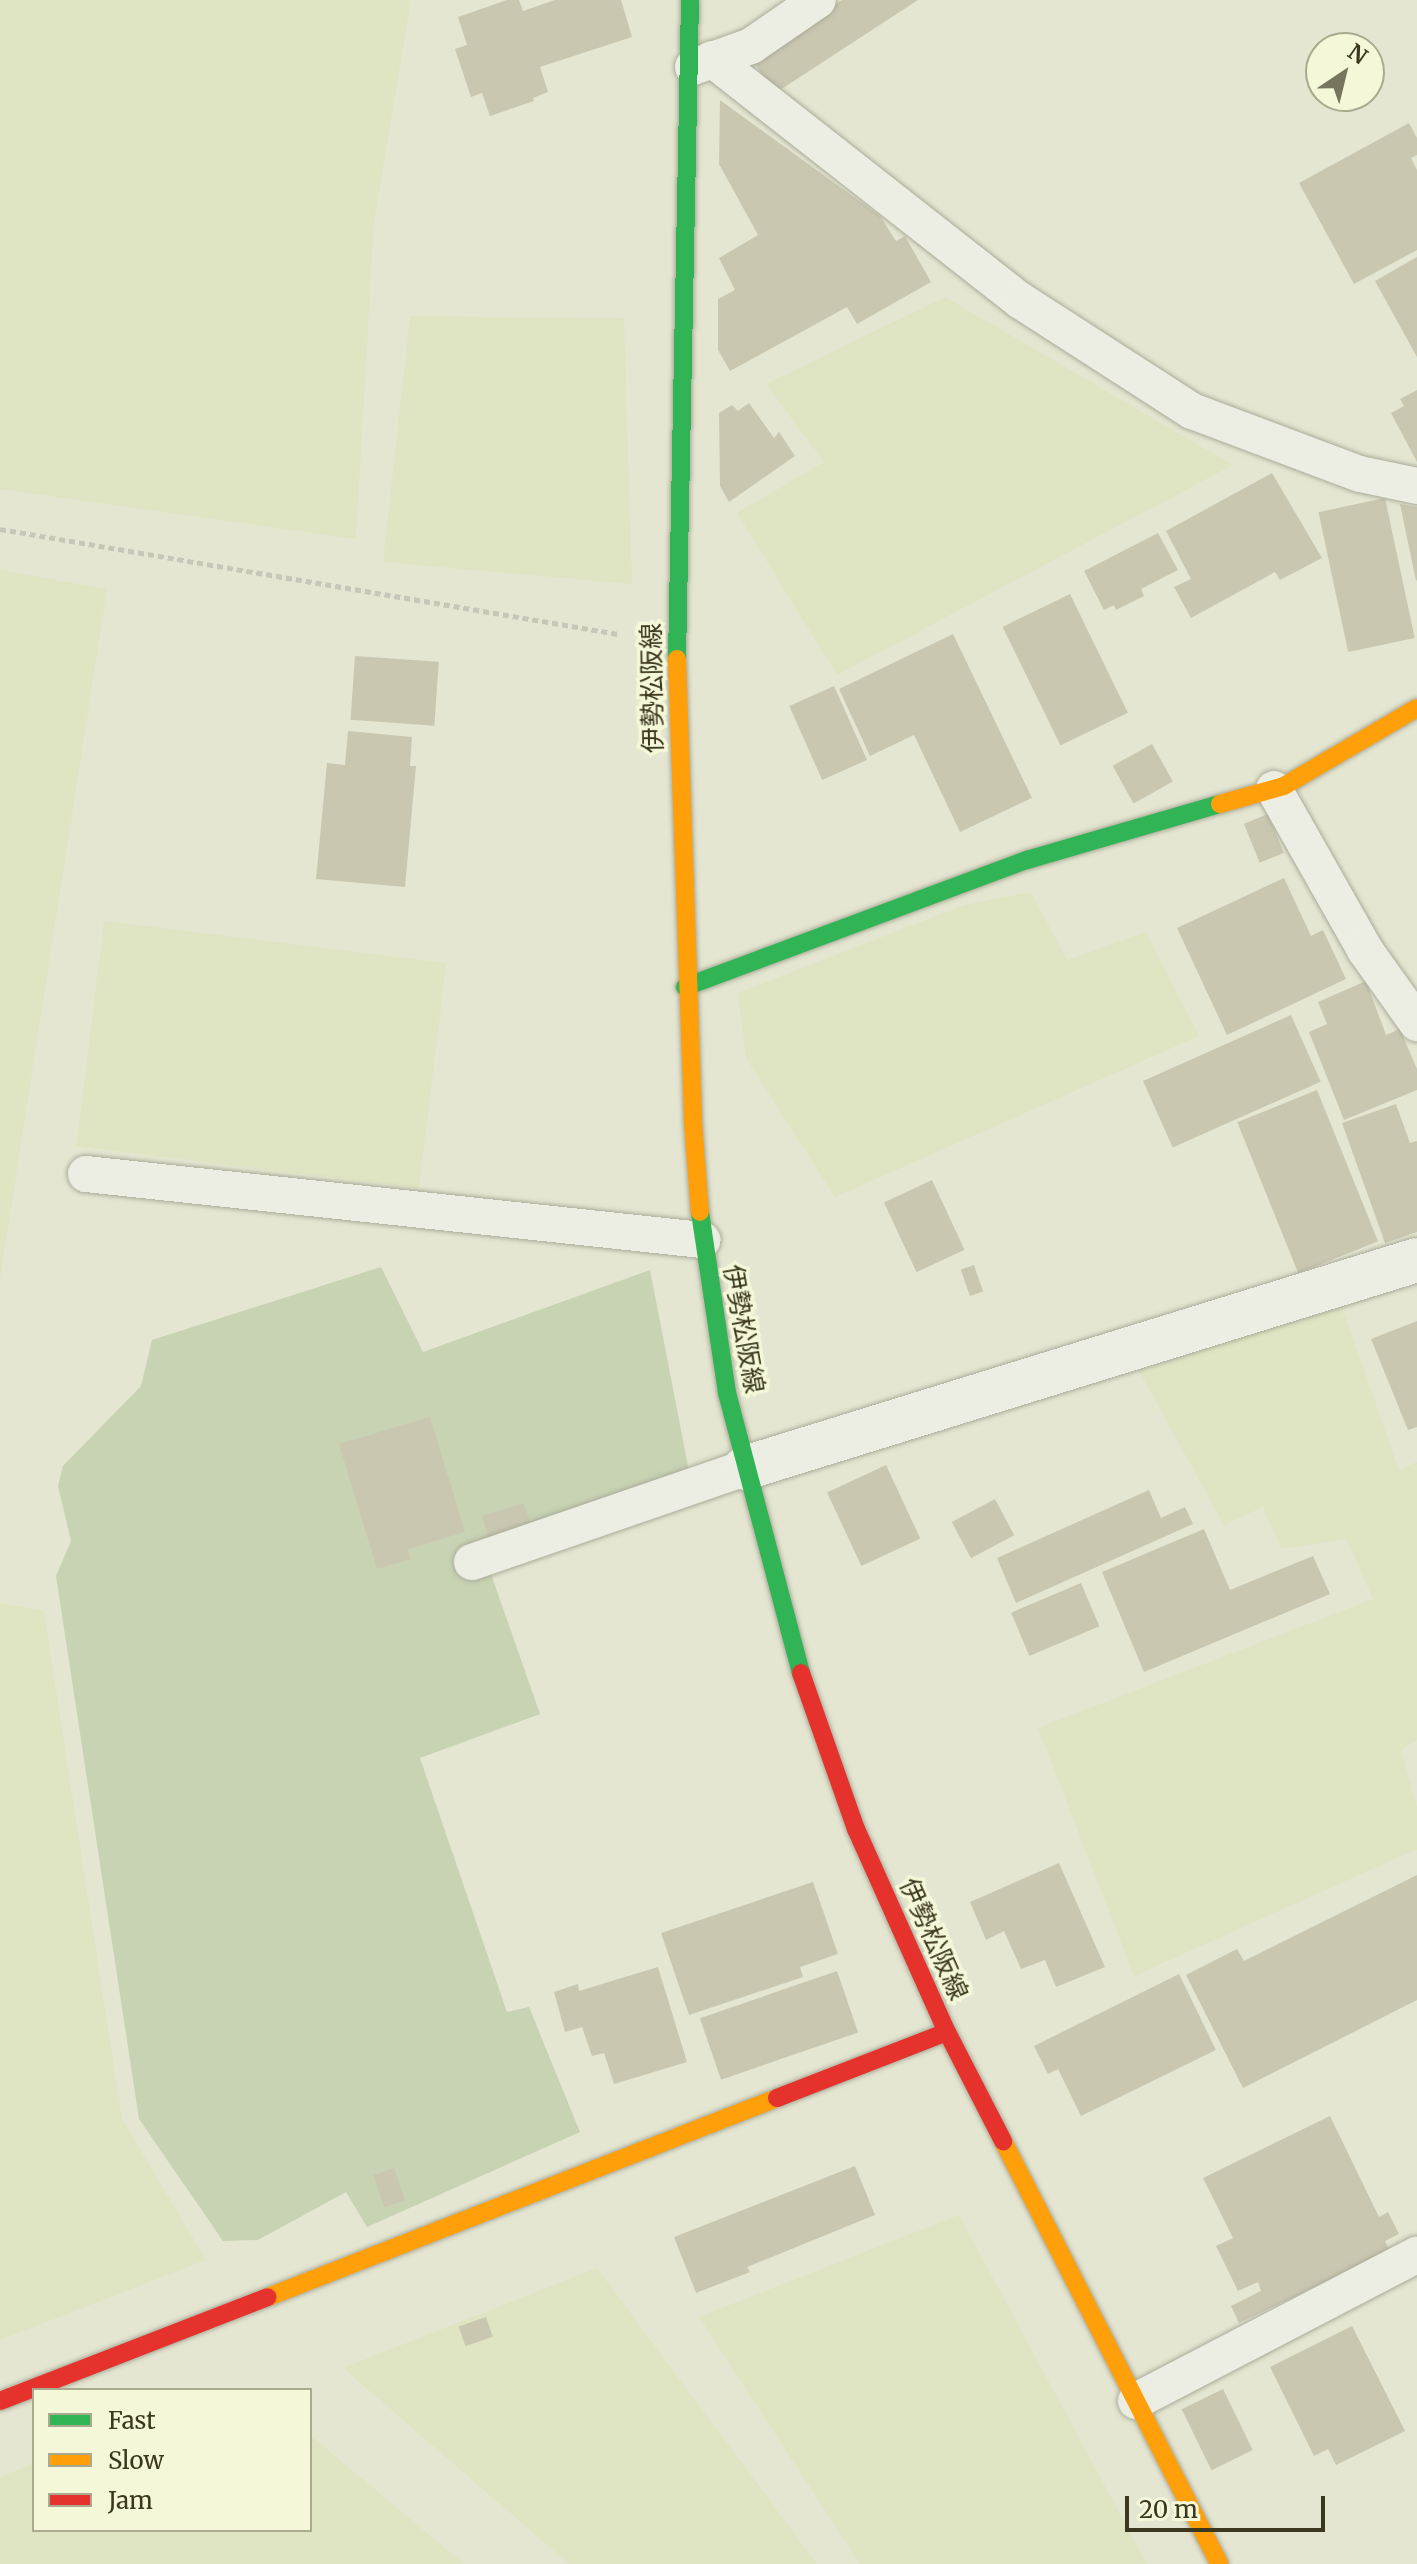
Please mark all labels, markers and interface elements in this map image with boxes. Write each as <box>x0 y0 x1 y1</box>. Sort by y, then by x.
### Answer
north arrow <box>1305 32 1385 112</box>
text: N <box>1342 38 1373 70</box>
street label: 伊勢松阪線 <box>635 623 669 753</box>
street label: 伊勢松阪線 <box>717 1262 771 1396</box>
street label: 伊勢松阪線 <box>893 1873 975 2005</box>
legend <box>32 2388 312 2532</box>
text: Fast <box>108 2405 156 2436</box>
text: Slow <box>108 2445 164 2476</box>
scale bar <box>1129 2480 1329 2530</box>
text: Jam <box>108 2485 153 2516</box>
text: 20 m <box>1139 2494 1198 2525</box>

